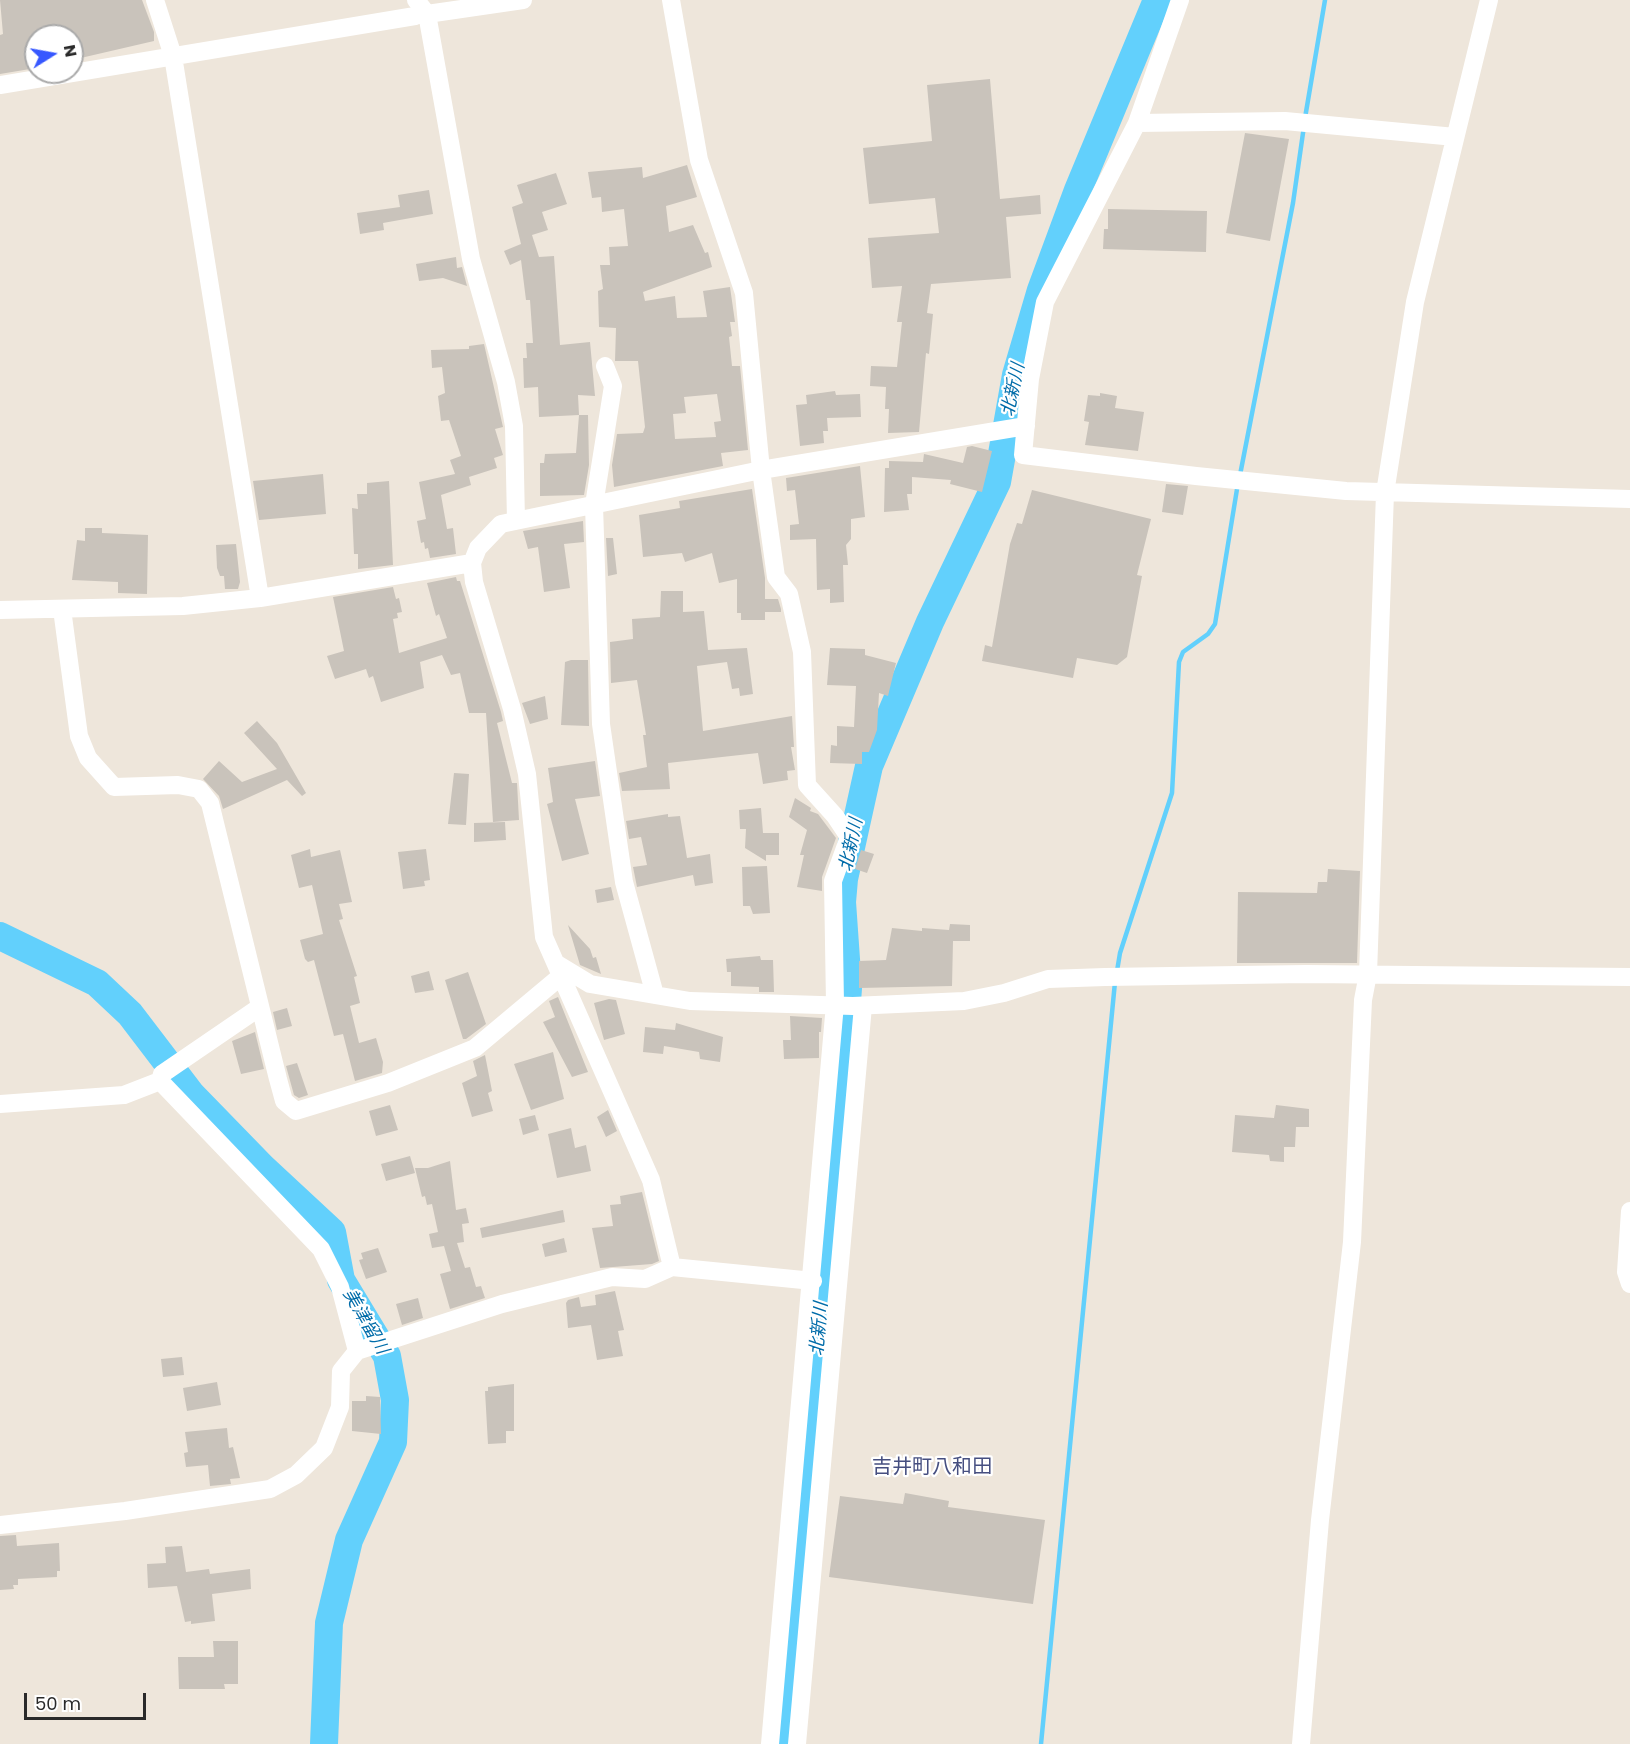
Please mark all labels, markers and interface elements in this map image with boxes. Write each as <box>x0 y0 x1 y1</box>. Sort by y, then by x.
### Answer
north arrow <box>24 24 84 84</box>
text: N <box>58 43 83 59</box>
water label: 北新川 <box>998 361 1030 419</box>
water label: 北新川 <box>836 816 868 874</box>
water label: 美津留川 <box>338 1285 392 1359</box>
water label: 北新川 <box>807 1301 833 1357</box>
district label: 吉井町八和田 <box>872 1456 992 1480</box>
scale bar <box>27 1681 148 1719</box>
text: 50 m <box>35 1691 81 1716</box>

